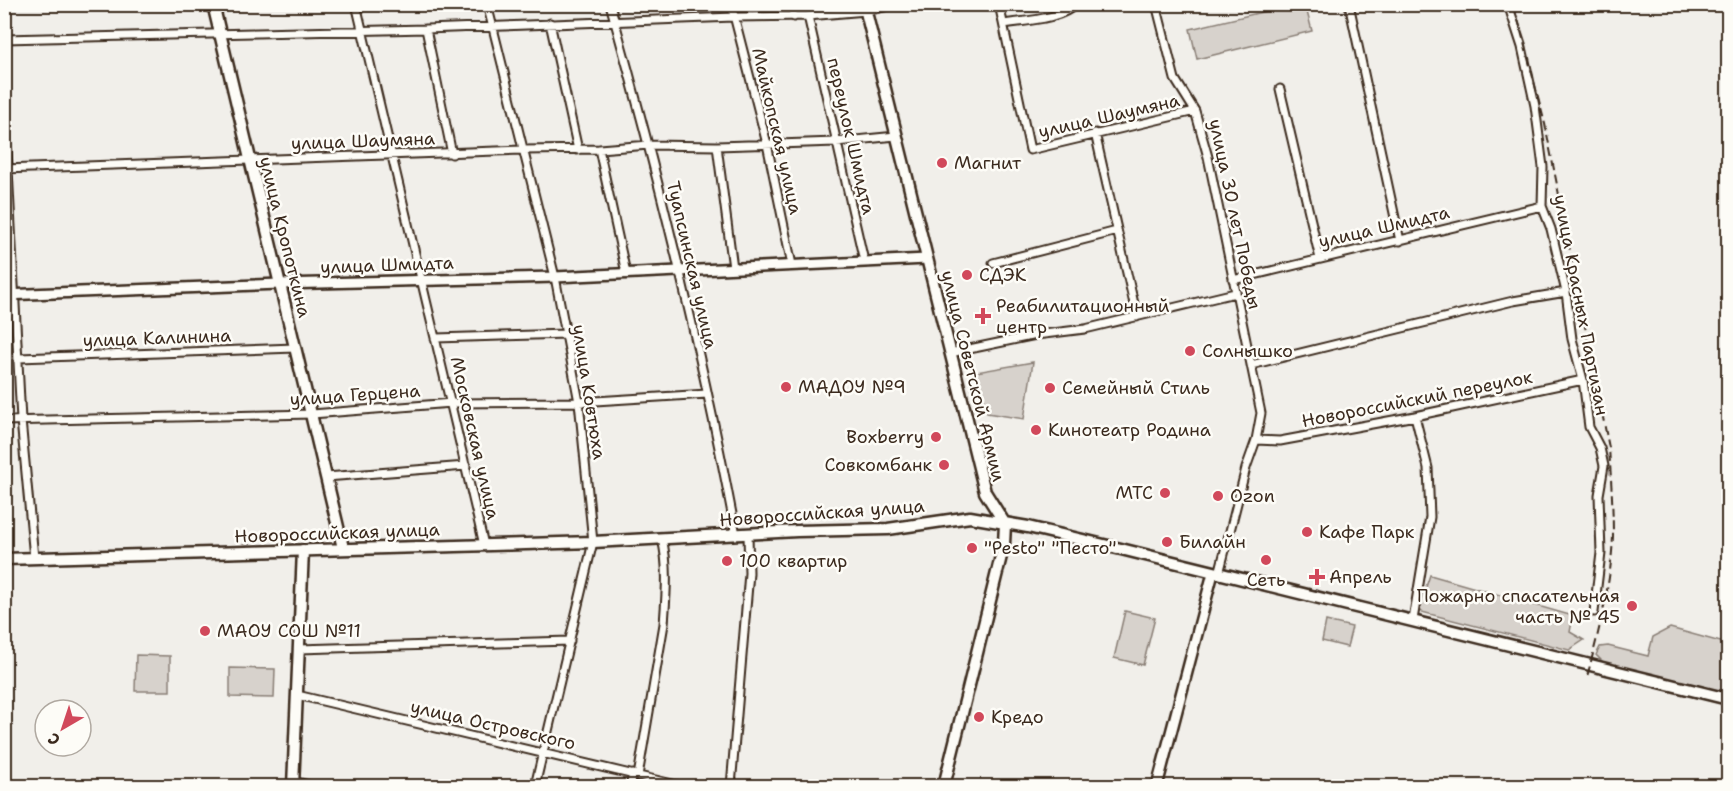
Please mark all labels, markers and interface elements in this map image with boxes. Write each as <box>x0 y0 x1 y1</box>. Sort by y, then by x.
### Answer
street label: Майкопская улица <box>746 45 808 217</box>
street label: переулок Шмидта <box>821 55 881 217</box>
street label: улица Шаумяна <box>1036 88 1182 144</box>
street label: улица 30 лет Победы <box>1203 117 1267 311</box>
street label: улица Шаумяна <box>290 126 436 156</box>
place label: Магнит <box>954 151 1022 175</box>
street label: улица Кропоткина <box>253 154 317 320</box>
marker: Магнит <box>935 156 949 170</box>
street label: Туапсинская улица <box>661 179 723 351</box>
street label: улица Красных Партизан <box>1548 192 1614 418</box>
street label: улица Шмидта <box>1316 200 1452 254</box>
street label: улица Шмидта <box>320 251 454 279</box>
place label: СДЭК <box>979 263 1027 287</box>
street label: улица Советской Армии <box>935 268 1011 484</box>
marker: СДЭК <box>960 268 974 282</box>
place label: Реабилитационный центр <box>996 294 1170 339</box>
marker: Реабилитационный центр <box>974 307 992 325</box>
street label: улица Калинина <box>82 323 232 353</box>
street label: улица Ковтюха <box>566 323 612 461</box>
place label: Солнышко <box>1202 339 1293 363</box>
marker: Солнышко <box>1183 344 1197 358</box>
street label: Московская улица <box>445 354 505 522</box>
street label: Новороссийский переулок <box>1299 365 1535 433</box>
place label: МАДОУ №9 <box>798 375 906 399</box>
place label: Семейный Стиль <box>1062 376 1210 400</box>
street label: улица Герцена <box>289 378 421 412</box>
marker: МАДОУ №9 <box>779 380 793 394</box>
marker: Семейный Стиль <box>1043 381 1057 395</box>
place label: Кинотеатр Родина <box>1048 418 1211 442</box>
marker: Кинотеатр Родина <box>1029 423 1043 437</box>
place label: Boxberry <box>846 425 924 449</box>
marker: Boxberry <box>929 430 943 444</box>
place label: Совкомбанк <box>824 453 932 477</box>
marker: Совкомбанк <box>937 458 951 472</box>
place label: МТС <box>1115 481 1153 505</box>
place label: Ozon <box>1230 484 1275 508</box>
marker: МТС <box>1158 486 1172 500</box>
marker: Ozon <box>1211 489 1225 503</box>
street label: Новороссийская улица <box>719 494 925 532</box>
street label: Новороссийская улица <box>234 517 440 549</box>
place label: Кафе Парк <box>1319 520 1415 544</box>
marker: Кафе Парк <box>1300 525 1314 539</box>
place label: Билайн <box>1179 530 1246 554</box>
marker: Билайн <box>1160 535 1174 549</box>
place label: "Pesto" "Песто" <box>984 536 1117 560</box>
marker: "Pesto" "Песто" <box>965 541 979 555</box>
place label: 100 квартир <box>739 549 847 573</box>
marker: Сеть <box>1259 553 1273 567</box>
marker: 100 квартир <box>720 554 734 568</box>
place label: Апрель <box>1329 565 1392 589</box>
place label: Сеть <box>1247 568 1285 592</box>
marker: Апрель <box>1310 570 1324 584</box>
place label: Пожарно спасательная часть № 45 <box>1417 584 1620 629</box>
marker: Пожарно спасательная часть № 45 <box>1625 599 1639 613</box>
place label: МАОУ СОШ №11 <box>217 619 361 643</box>
marker: МАОУ СОШ №11 <box>198 624 212 638</box>
street label: улица Островского <box>408 694 578 756</box>
north arrow <box>33 698 93 758</box>
place label: Кредо <box>991 705 1044 729</box>
marker: Кредо <box>972 710 986 724</box>
text: С <box>43 728 64 751</box>

